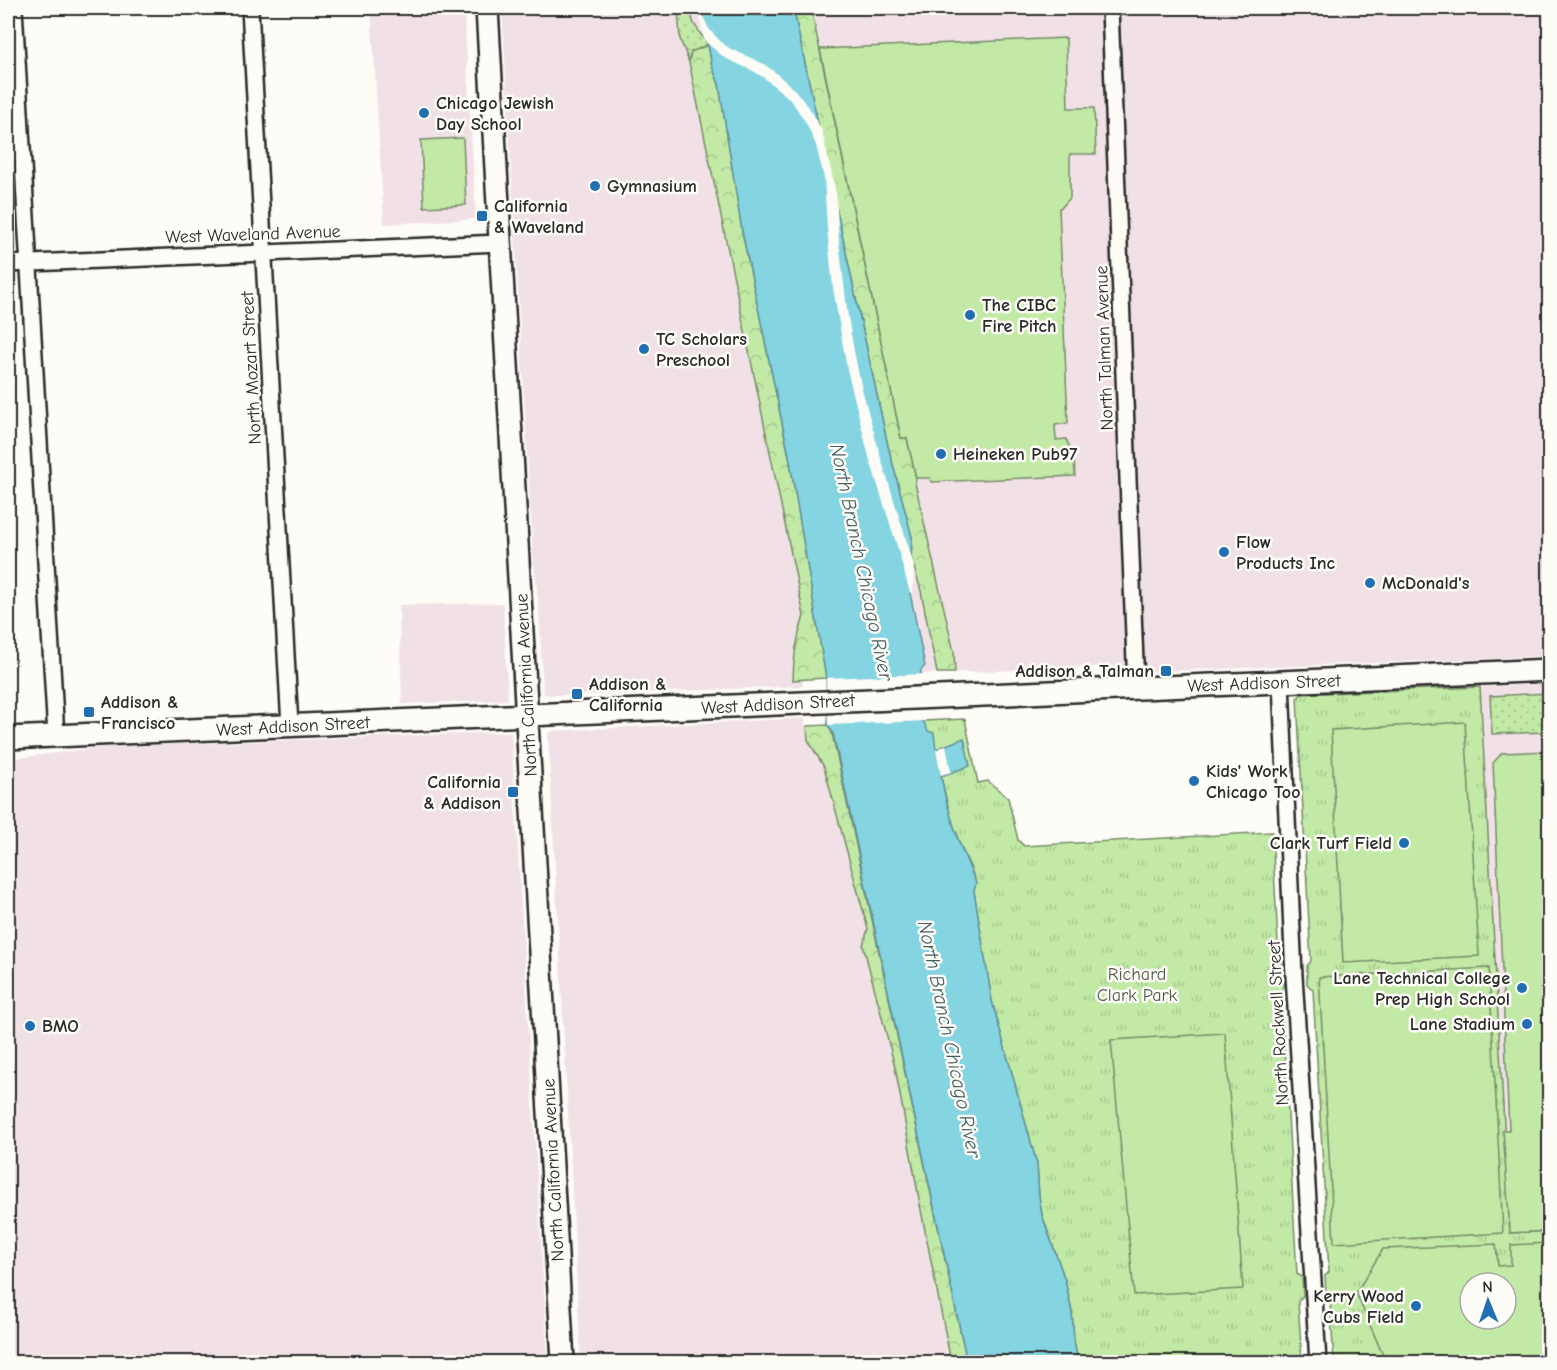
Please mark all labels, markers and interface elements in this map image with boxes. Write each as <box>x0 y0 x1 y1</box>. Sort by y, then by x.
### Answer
place label: Chicago Jewish Day School <box>436 93 554 135</box>
marker: Chicago Jewish Day School <box>417 106 431 120</box>
place label: Gymnasium <box>607 176 697 197</box>
marker: Gymnasium <box>588 179 602 193</box>
place label: California & Waveland <box>494 196 584 238</box>
marker: California & Waveland <box>475 209 489 223</box>
street label: West Waveland Avenue <box>165 221 341 248</box>
street label: North Talman Avenue <box>1091 265 1118 431</box>
street label: North Mozart Street <box>237 290 266 445</box>
place label: The CIBC Fire Pitch <box>982 295 1057 337</box>
marker: The CIBC Fire Pitch <box>963 308 977 322</box>
place label: TC Scholars Preschool <box>656 329 747 371</box>
marker: TC Scholars Preschool <box>637 342 651 356</box>
water label: North Branch Chicago River <box>825 442 898 684</box>
place label: Heineken Pub97 <box>953 444 1077 465</box>
marker: Heineken Pub97 <box>934 447 948 461</box>
place label: Flow Products Inc <box>1236 532 1335 574</box>
marker: Flow Products Inc <box>1217 545 1231 559</box>
place label: McDonald's <box>1382 573 1470 594</box>
marker: McDonald's <box>1363 576 1377 590</box>
street label: North California Avenue <box>511 593 542 777</box>
place label: Addison & Talman <box>1015 661 1154 682</box>
marker: Addison & Talman <box>1159 664 1173 678</box>
street label: West Addison Street <box>1187 670 1342 697</box>
place label: Addison & California <box>589 674 667 716</box>
marker: Addison & California <box>570 687 584 701</box>
street label: West Addison Street <box>701 690 856 719</box>
place label: Addison & Francisco <box>101 692 179 734</box>
marker: Addison & Francisco <box>82 705 96 719</box>
street label: West Addison Street <box>216 712 371 741</box>
place label: Kids' Work Chicago Too <box>1206 761 1300 803</box>
place label: California & Addison <box>424 772 501 814</box>
marker: Kids' Work Chicago Too <box>1187 774 1201 788</box>
marker: California & Addison <box>506 785 520 799</box>
place label: Clark Turf Field <box>1270 833 1392 854</box>
marker: Clark Turf Field <box>1397 836 1411 850</box>
water label: North Branch Chicago River <box>913 919 986 1161</box>
street label: North Rockwell Street <box>1264 939 1293 1106</box>
park label: Richard Clark Park <box>1097 964 1178 1006</box>
place label: Lane Technical College Prep High School <box>1333 968 1510 1010</box>
marker: Lane Technical College Prep High School <box>1515 981 1529 995</box>
place label: Lane Stadium <box>1410 1014 1515 1035</box>
place label: BMO <box>42 1016 79 1037</box>
marker: Lane Stadium <box>1520 1017 1534 1031</box>
marker: BMO <box>23 1019 37 1033</box>
street label: North California Avenue <box>538 1078 569 1262</box>
north arrow <box>1458 1271 1518 1331</box>
text: N <box>1482 1278 1493 1296</box>
place label: Kerry Wood Cubs Field <box>1313 1286 1404 1328</box>
marker: Kerry Wood Cubs Field <box>1409 1299 1423 1313</box>

